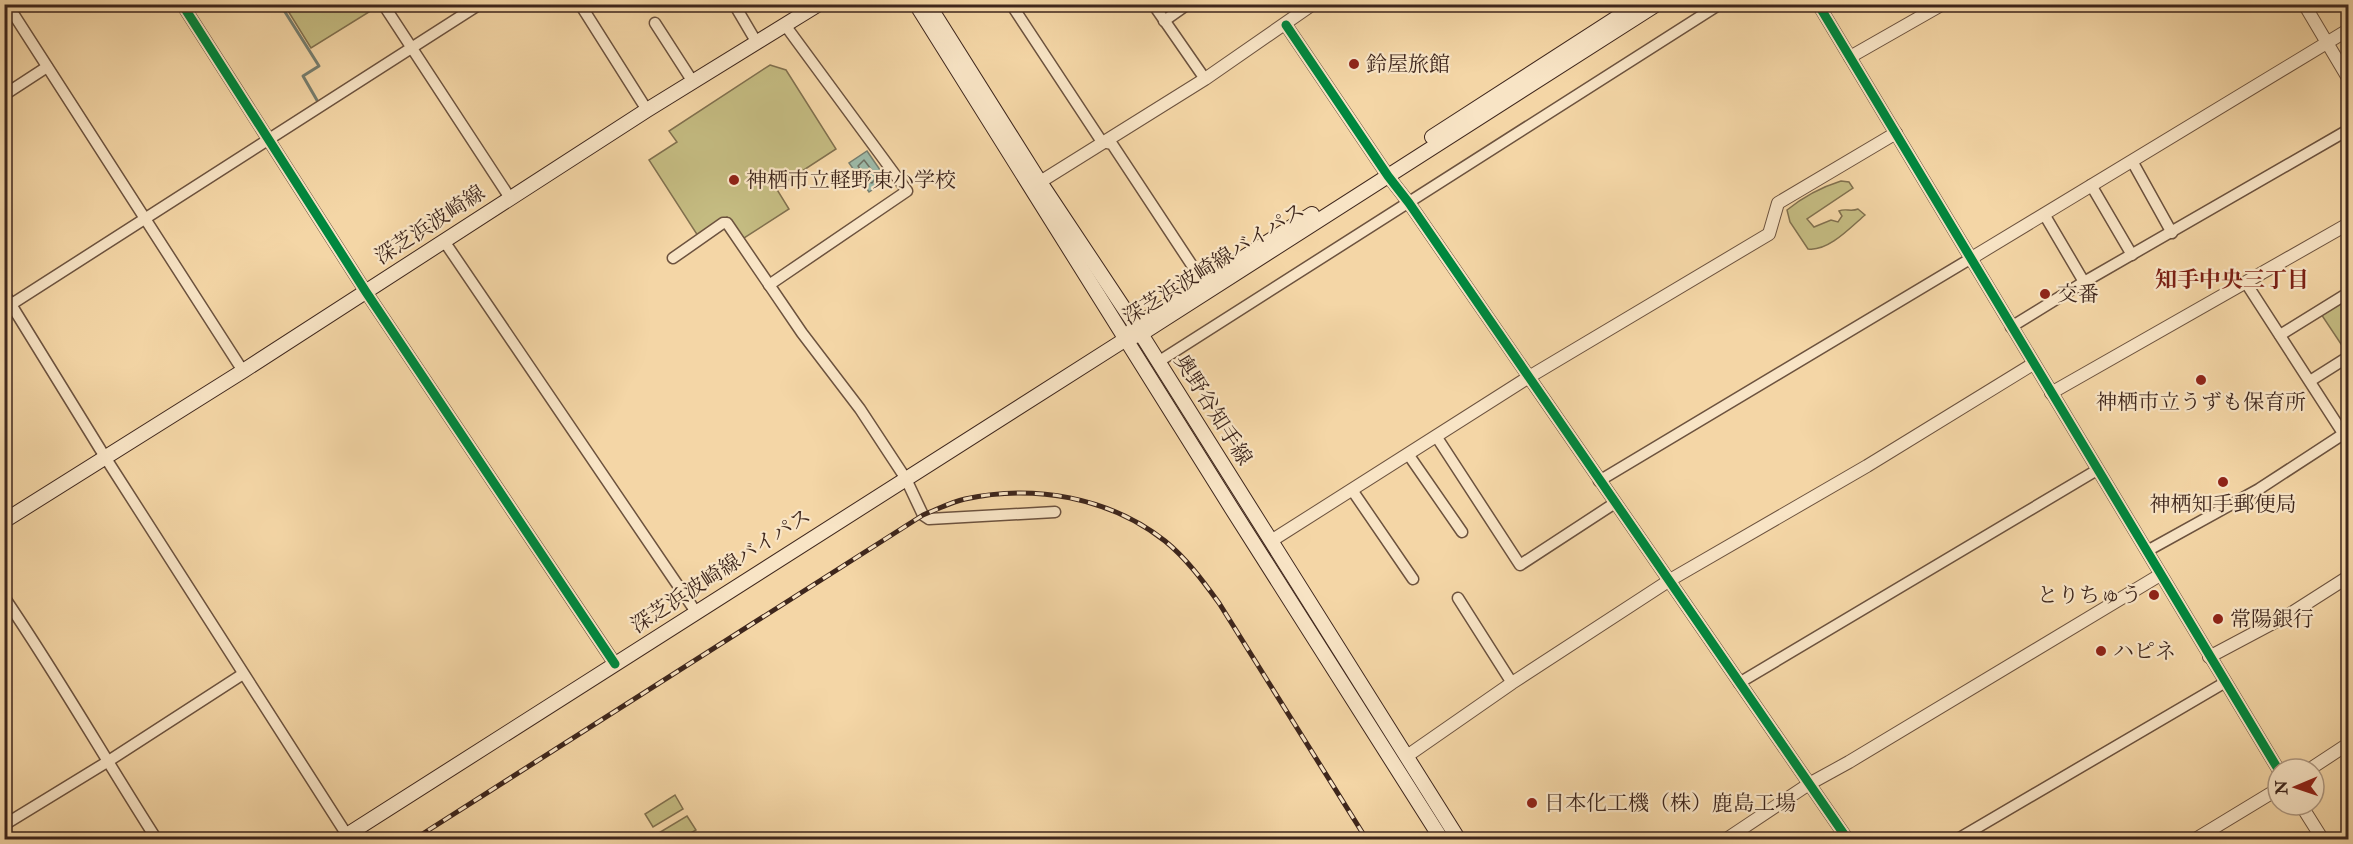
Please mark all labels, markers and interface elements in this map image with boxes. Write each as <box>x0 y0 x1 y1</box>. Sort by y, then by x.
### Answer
place label: 鈴屋旅館 <box>1366 51 1450 78</box>
marker: 鈴屋旅館 <box>1347 57 1361 71</box>
place label: 神栖市立軽野東小学校 <box>746 167 956 194</box>
marker: 神栖市立軽野東小学校 <box>727 173 741 187</box>
street label: 深芝浜波崎線 <box>370 179 490 271</box>
street label: 深芝浜波崎線バイパス <box>1118 197 1310 331</box>
district label: 知手中央三丁目 <box>2155 266 2309 294</box>
place label: 交番 <box>2057 281 2099 308</box>
marker: 交番 <box>2038 287 2052 301</box>
street label: 奥野谷知手線 <box>1168 349 1258 471</box>
marker: 神栖市立うずも保育所 <box>2194 373 2208 387</box>
place label: 神栖市立うずも保育所 <box>2096 389 2306 416</box>
marker: 神栖知手郵便局 <box>2216 475 2230 489</box>
place label: 神栖知手郵便局 <box>2150 491 2297 518</box>
street label: 深芝浜波崎線バイパス <box>626 503 816 639</box>
place label: とりちゅう <box>2037 582 2142 609</box>
marker: とりちゅう <box>2147 588 2161 602</box>
place label: 常陽銀行 <box>2230 606 2314 633</box>
marker: 常陽銀行 <box>2211 612 2225 626</box>
place label: ハピネ <box>2113 638 2176 665</box>
marker: ハピネ <box>2094 644 2108 658</box>
north arrow <box>2266 757 2326 817</box>
text: N <box>2272 779 2292 796</box>
place label: 日本化工機（株）鹿島工場 <box>1544 790 1796 817</box>
marker: 日本化工機（株）鹿島工場 <box>1525 796 1539 810</box>

